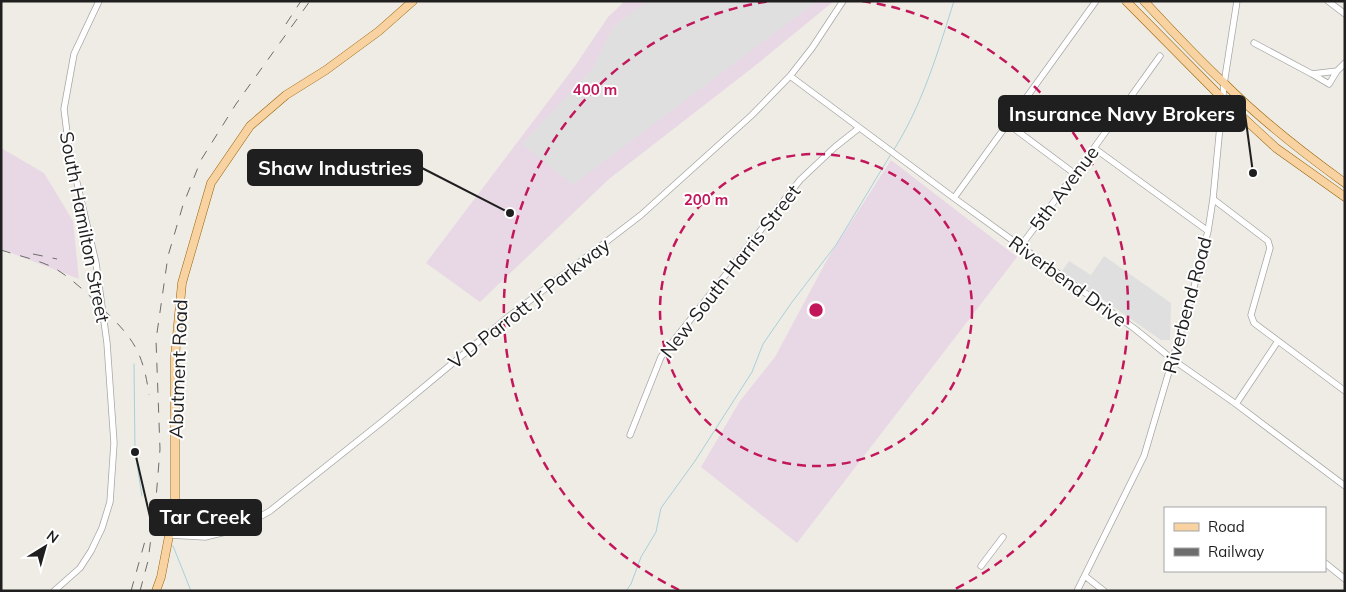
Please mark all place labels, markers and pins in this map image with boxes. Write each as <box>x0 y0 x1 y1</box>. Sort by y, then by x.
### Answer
callout: Insurance Navy Brokers <box>999 96 1245 131</box>
callout: Shaw Industries <box>248 150 422 185</box>
centre of rings <box>807 301 825 319</box>
callout: Tar Creek <box>150 500 261 535</box>

